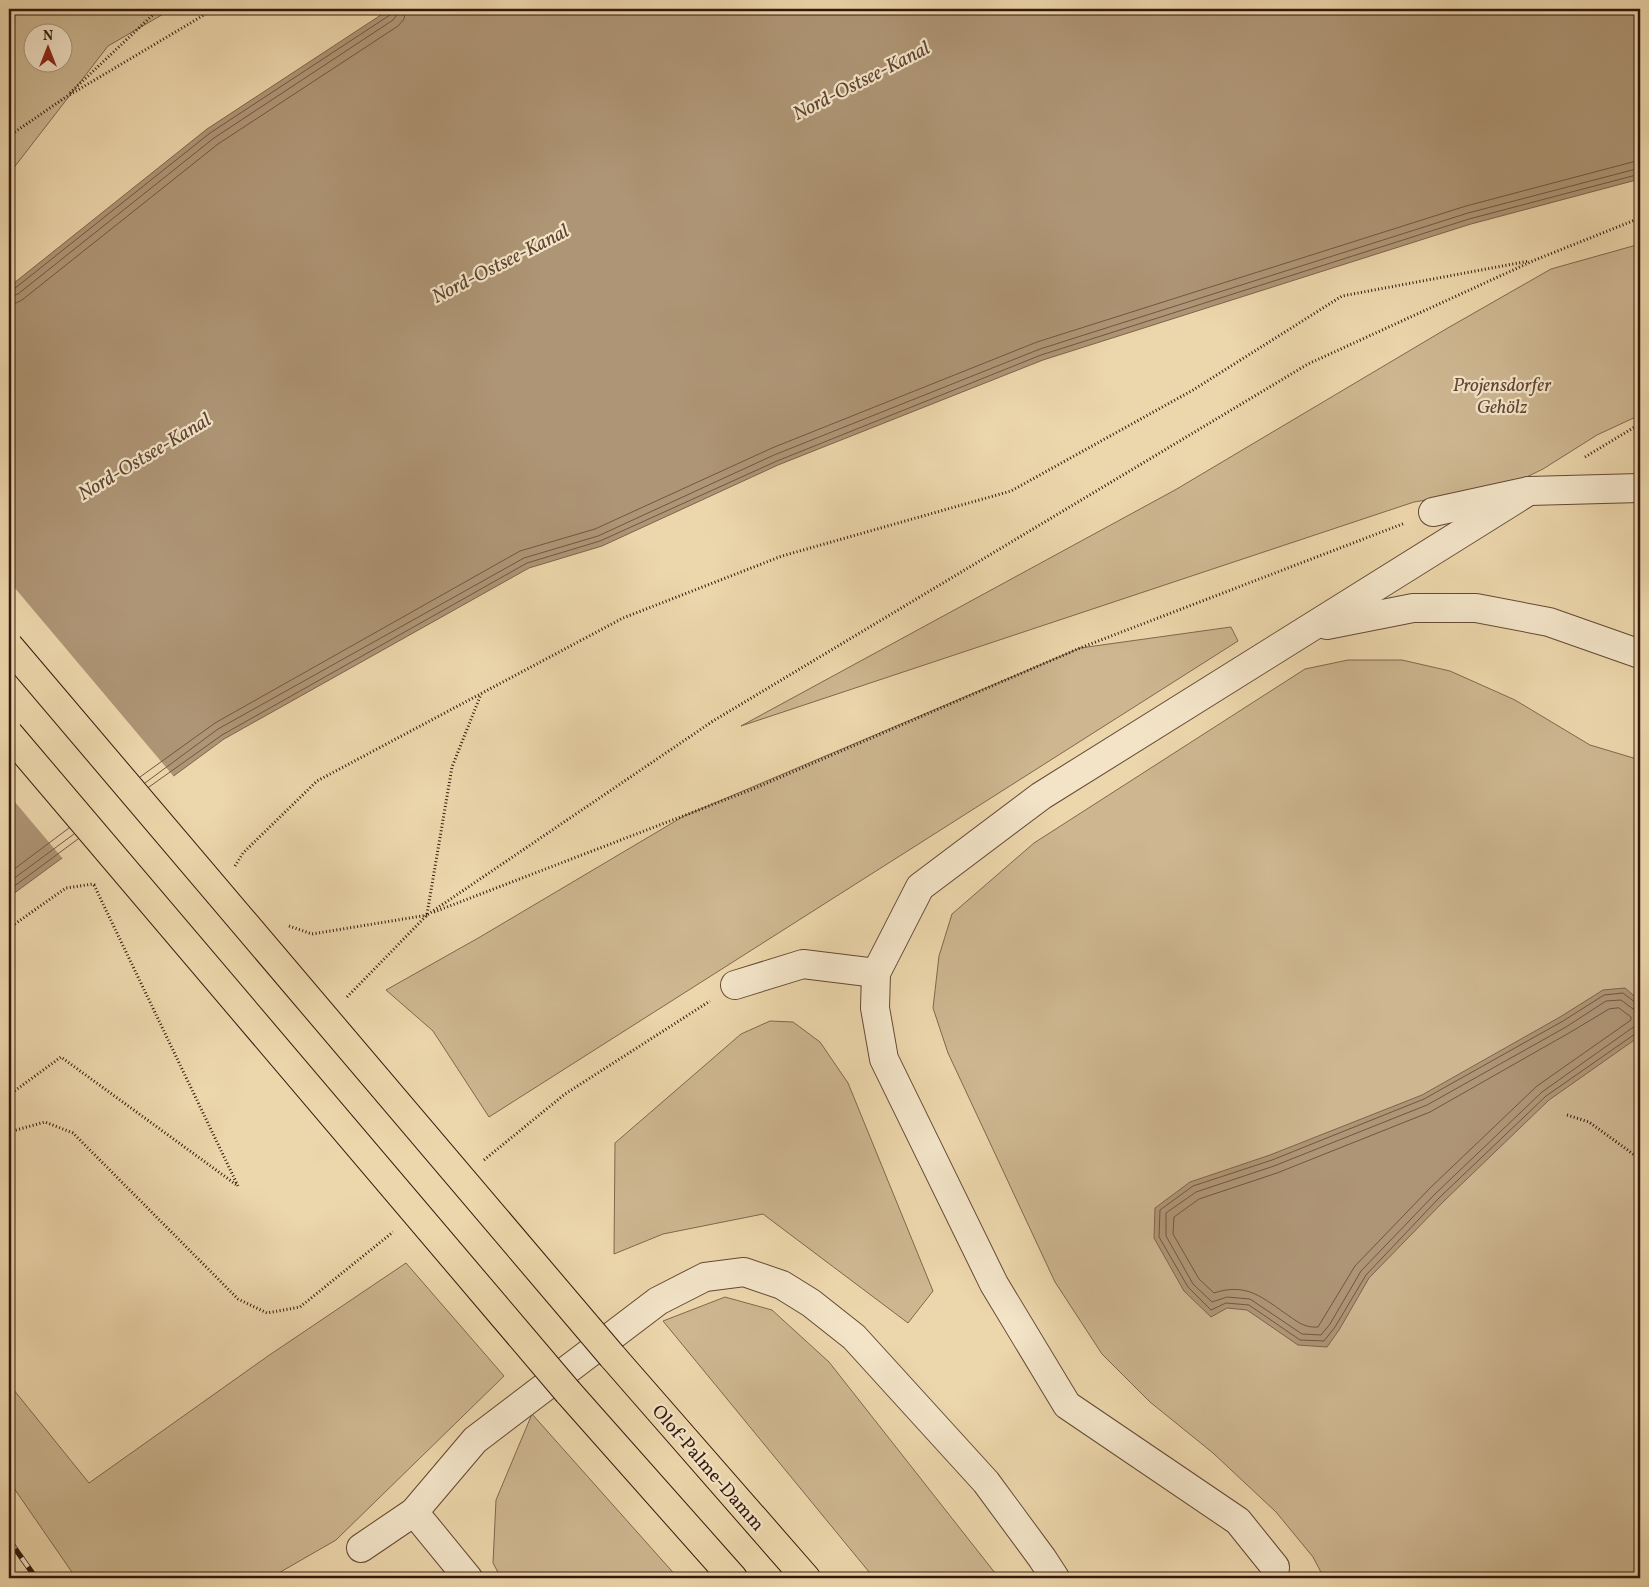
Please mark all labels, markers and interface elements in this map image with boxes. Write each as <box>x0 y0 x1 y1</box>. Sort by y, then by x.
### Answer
north arrow <box>22 22 72 72</box>
text: N <box>43 27 53 46</box>
water label: Nord-Ostsee-Kanal <box>788 35 935 128</box>
water label: Nord-Ostsee-Kanal <box>427 218 574 311</box>
park label: Projensdorfer Gehölz <box>1453 373 1552 421</box>
water label: Nord-Ostsee-Kanal <box>73 407 217 509</box>
street label: Olof-Palme-Damm <box>645 1399 770 1537</box>

